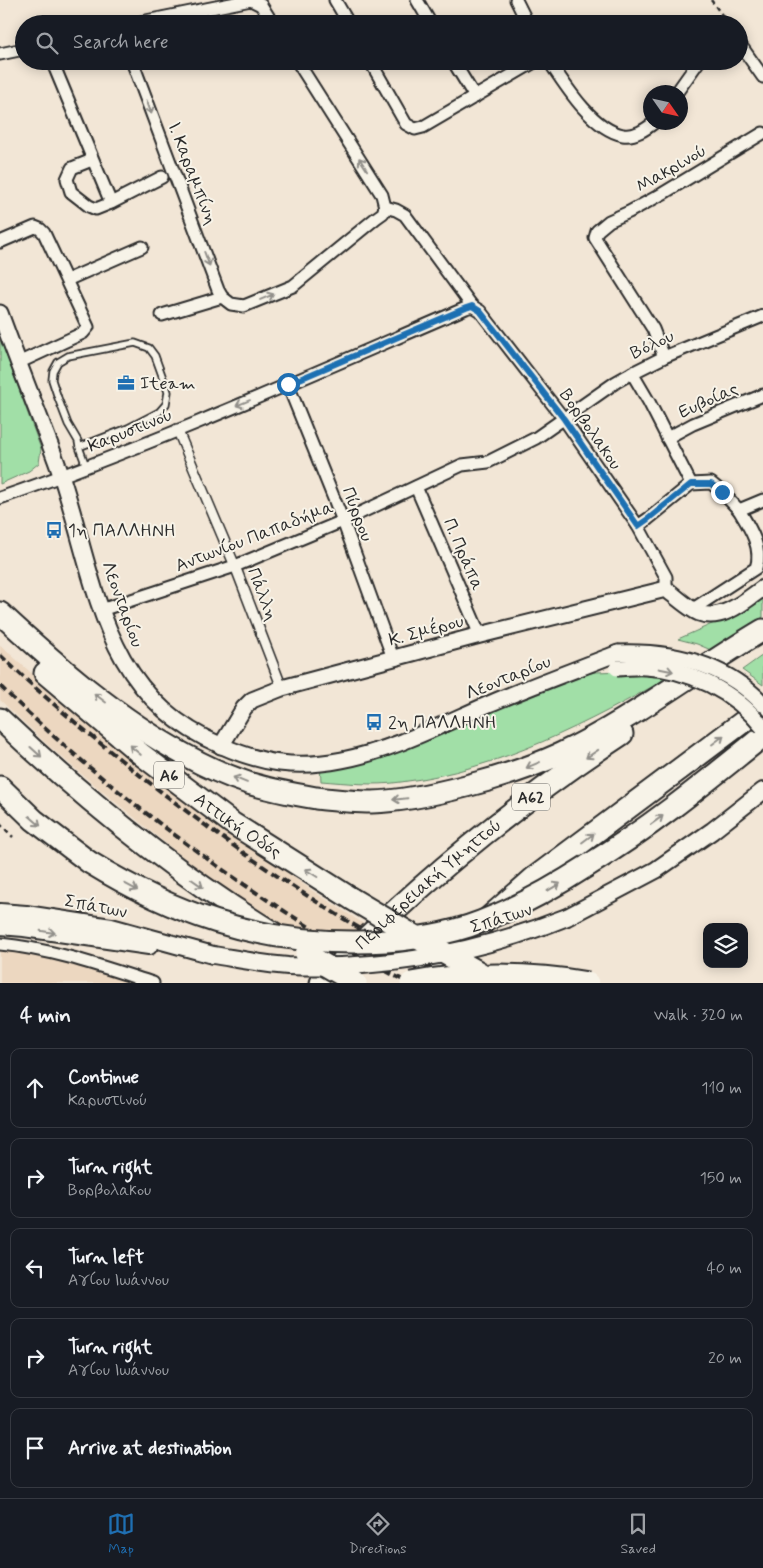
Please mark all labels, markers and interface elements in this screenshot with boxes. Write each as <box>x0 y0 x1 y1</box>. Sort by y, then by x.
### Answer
search box <box>15 15 748 70</box>
icon: search <box>33 29 61 57</box>
text: Search here <box>73 30 169 55</box>
north arrow <box>643 85 688 130</box>
one-way arrow <box>145 99 155 114</box>
street label: Ι. Καραμπίνη <box>161 119 223 228</box>
street label: Μακρινού <box>632 139 711 199</box>
one-way arrow <box>357 158 367 172</box>
one-way arrow <box>203 251 212 266</box>
one-way arrow <box>259 292 274 302</box>
street label: Βόλου <box>627 324 678 365</box>
place label: Iteam <box>140 372 196 396</box>
office icon: Iteam <box>116 373 136 393</box>
route start <box>277 373 300 396</box>
street label: Ευβοίας <box>675 377 742 425</box>
street label: Βορβολακου <box>553 384 627 475</box>
one-way arrow <box>236 399 251 408</box>
street label: Καρυστινού <box>84 403 176 459</box>
route end <box>711 481 734 504</box>
street label: Πύρρου <box>336 484 378 545</box>
street label: Αντωνίου Παπαδήμα <box>172 496 337 578</box>
street label: Π. Πράπα <box>437 515 489 594</box>
place label: 1η ΠΑΛΛΗΝΗ <box>68 519 176 543</box>
bus stop icon: 1η ΠΑΛΛΗΝΗ <box>44 520 64 540</box>
street label: Λεονταρίου <box>95 558 149 651</box>
street label: Πάλλη <box>241 565 283 624</box>
street label: Κ. Σμέρου <box>386 608 466 652</box>
street label: Λεονταρίου <box>462 650 555 706</box>
one-way arrow <box>657 666 673 676</box>
one-way arrow <box>94 693 107 704</box>
place label: 2η ΠΑΛΛΗΝΗ <box>388 711 497 735</box>
bus stop icon: 2η ΠΑΛΛΗΝΗ <box>364 712 384 732</box>
one-way arrow <box>711 735 724 746</box>
one-way arrow <box>129 744 142 755</box>
one-way arrow <box>29 746 42 758</box>
one-way arrow <box>585 749 599 759</box>
one-way arrow <box>526 761 541 771</box>
road number: Α6 <box>154 762 184 788</box>
one-way arrow <box>233 774 248 784</box>
road number: Α62 <box>512 784 550 810</box>
street label: Αττική Οδός <box>189 788 286 864</box>
one-way arrow <box>392 794 408 804</box>
street label: Περιφερειακή Υμηττού <box>350 814 507 955</box>
one-way arrow <box>29 815 42 826</box>
one-way arrow <box>650 815 664 825</box>
one-way arrow <box>581 832 594 843</box>
one-way arrow <box>305 868 319 878</box>
one-way arrow <box>190 878 204 888</box>
one-way arrow <box>124 882 139 892</box>
one-way arrow <box>546 882 560 892</box>
street label: Σπάτων <box>63 889 129 925</box>
street label: Σπάτων <box>468 898 535 940</box>
map controls <box>703 923 748 968</box>
button: layers <box>703 923 748 968</box>
one-way arrow <box>40 927 56 937</box>
text: 4 min <box>20 1002 71 1030</box>
text: Walk · 320 m <box>654 1005 743 1026</box>
text: Continue <box>68 1065 139 1090</box>
icon: ahead <box>21 1074 49 1102</box>
text: 110 m <box>701 1078 742 1099</box>
text: Καρυστινού <box>68 1090 147 1111</box>
text: Turn right <box>68 1155 152 1180</box>
icon: right <box>21 1164 49 1192</box>
text: 150 m <box>700 1168 742 1189</box>
text: Βορβολακου <box>68 1180 151 1201</box>
text: Turn left <box>68 1245 144 1270</box>
icon: left <box>21 1254 49 1282</box>
text: 40 m <box>706 1258 742 1279</box>
text: Αγίου Ιωάννου <box>68 1270 169 1291</box>
text: Turn right <box>68 1335 152 1360</box>
icon: right <box>21 1344 49 1372</box>
text: 20 m <box>708 1348 742 1369</box>
text: Αγίου Ιωάννου <box>68 1360 169 1381</box>
icon: arrive <box>21 1434 49 1462</box>
text: Arrive at destination <box>68 1436 232 1461</box>
tab: Map <box>107 1510 135 1558</box>
tab: Directions <box>349 1510 407 1558</box>
tab: Saved <box>621 1510 656 1558</box>

